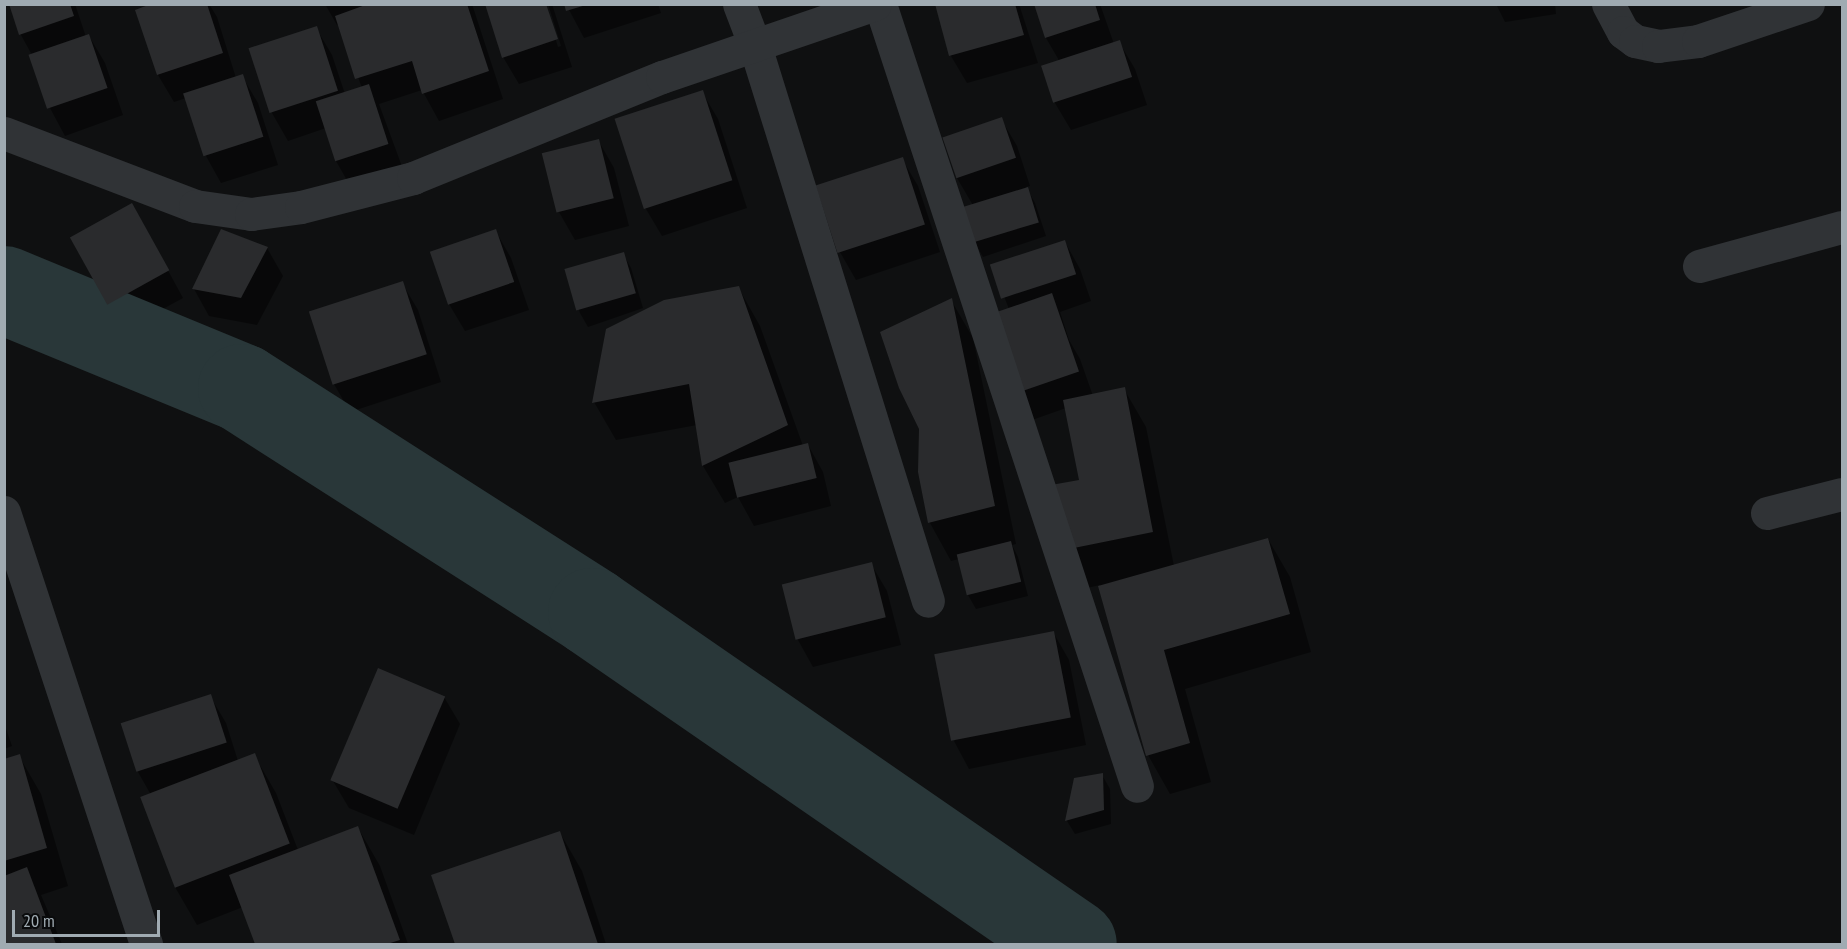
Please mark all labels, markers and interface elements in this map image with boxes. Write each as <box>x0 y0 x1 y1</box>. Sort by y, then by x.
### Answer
scale bar <box>15 898 164 936</box>
text: 20 m <box>23 909 55 932</box>

